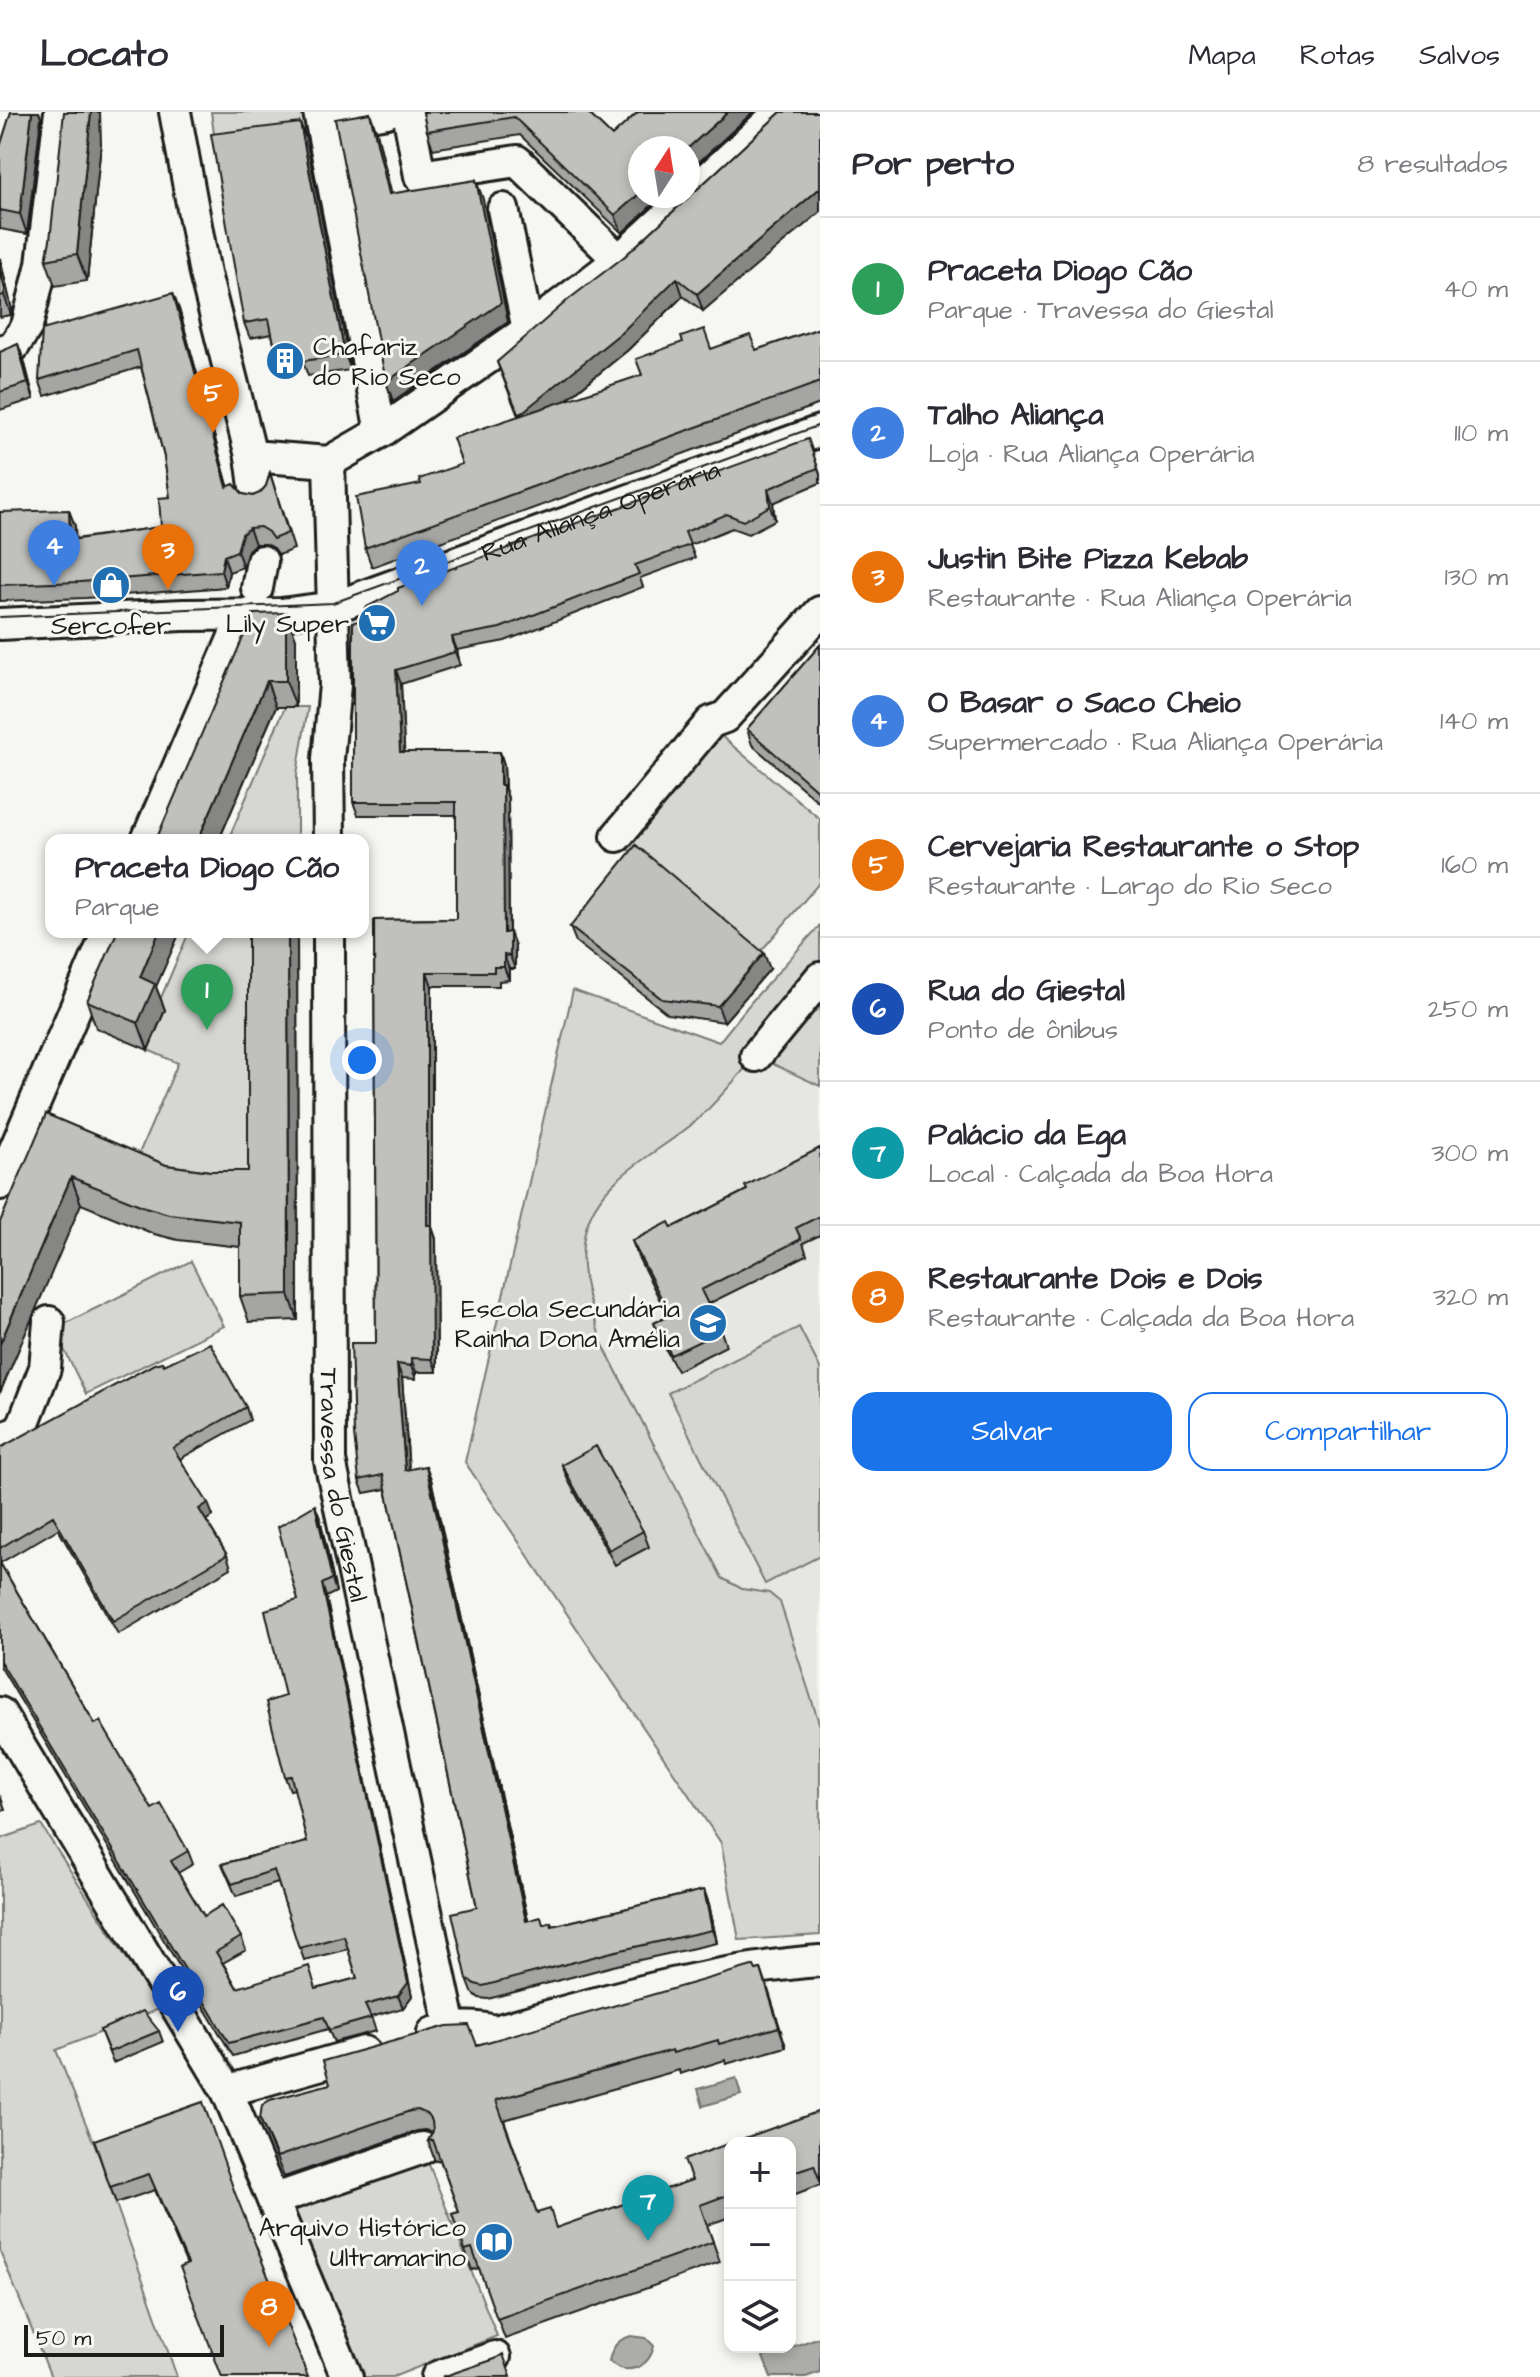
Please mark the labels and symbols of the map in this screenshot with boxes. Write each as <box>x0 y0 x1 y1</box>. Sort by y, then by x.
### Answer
north arrow <box>628 136 700 208</box>
place label: Chafariz do Rio Seco <box>313 329 461 395</box>
building icon: Chafariz do Rio Seco <box>264 340 306 382</box>
pin: 5 <box>187 367 239 433</box>
street label: Rua Aliança Operária <box>476 452 725 571</box>
pin: 4 <box>28 520 80 586</box>
pin: 3 <box>142 524 194 590</box>
pin: 2 <box>396 540 448 606</box>
shop icon: Sercofer <box>90 564 132 606</box>
supermarket icon: Lily Super <box>356 602 398 644</box>
place label: Lily Super <box>226 606 349 644</box>
place label: Sercofer <box>51 608 171 644</box>
pin: 1 <box>181 964 233 1030</box>
your location <box>342 1040 382 1080</box>
place label: Escola Secundária Rainha Dona Amélia <box>454 1291 680 1357</box>
school or university icon: Escola Secundária Rainha Dona Amélia <box>687 1302 729 1344</box>
street label: Travessa do Giestal <box>311 1368 377 1605</box>
pin: 6 <box>152 1966 204 2032</box>
pin: 7 <box>622 2175 674 2241</box>
place label: Arquivo Histórico Ultramarino <box>259 2210 466 2276</box>
library icon: Arquivo Histórico Ultramarino <box>473 2221 515 2263</box>
pin: 8 <box>243 2281 295 2347</box>
scale bar <box>24 2321 224 2357</box>

